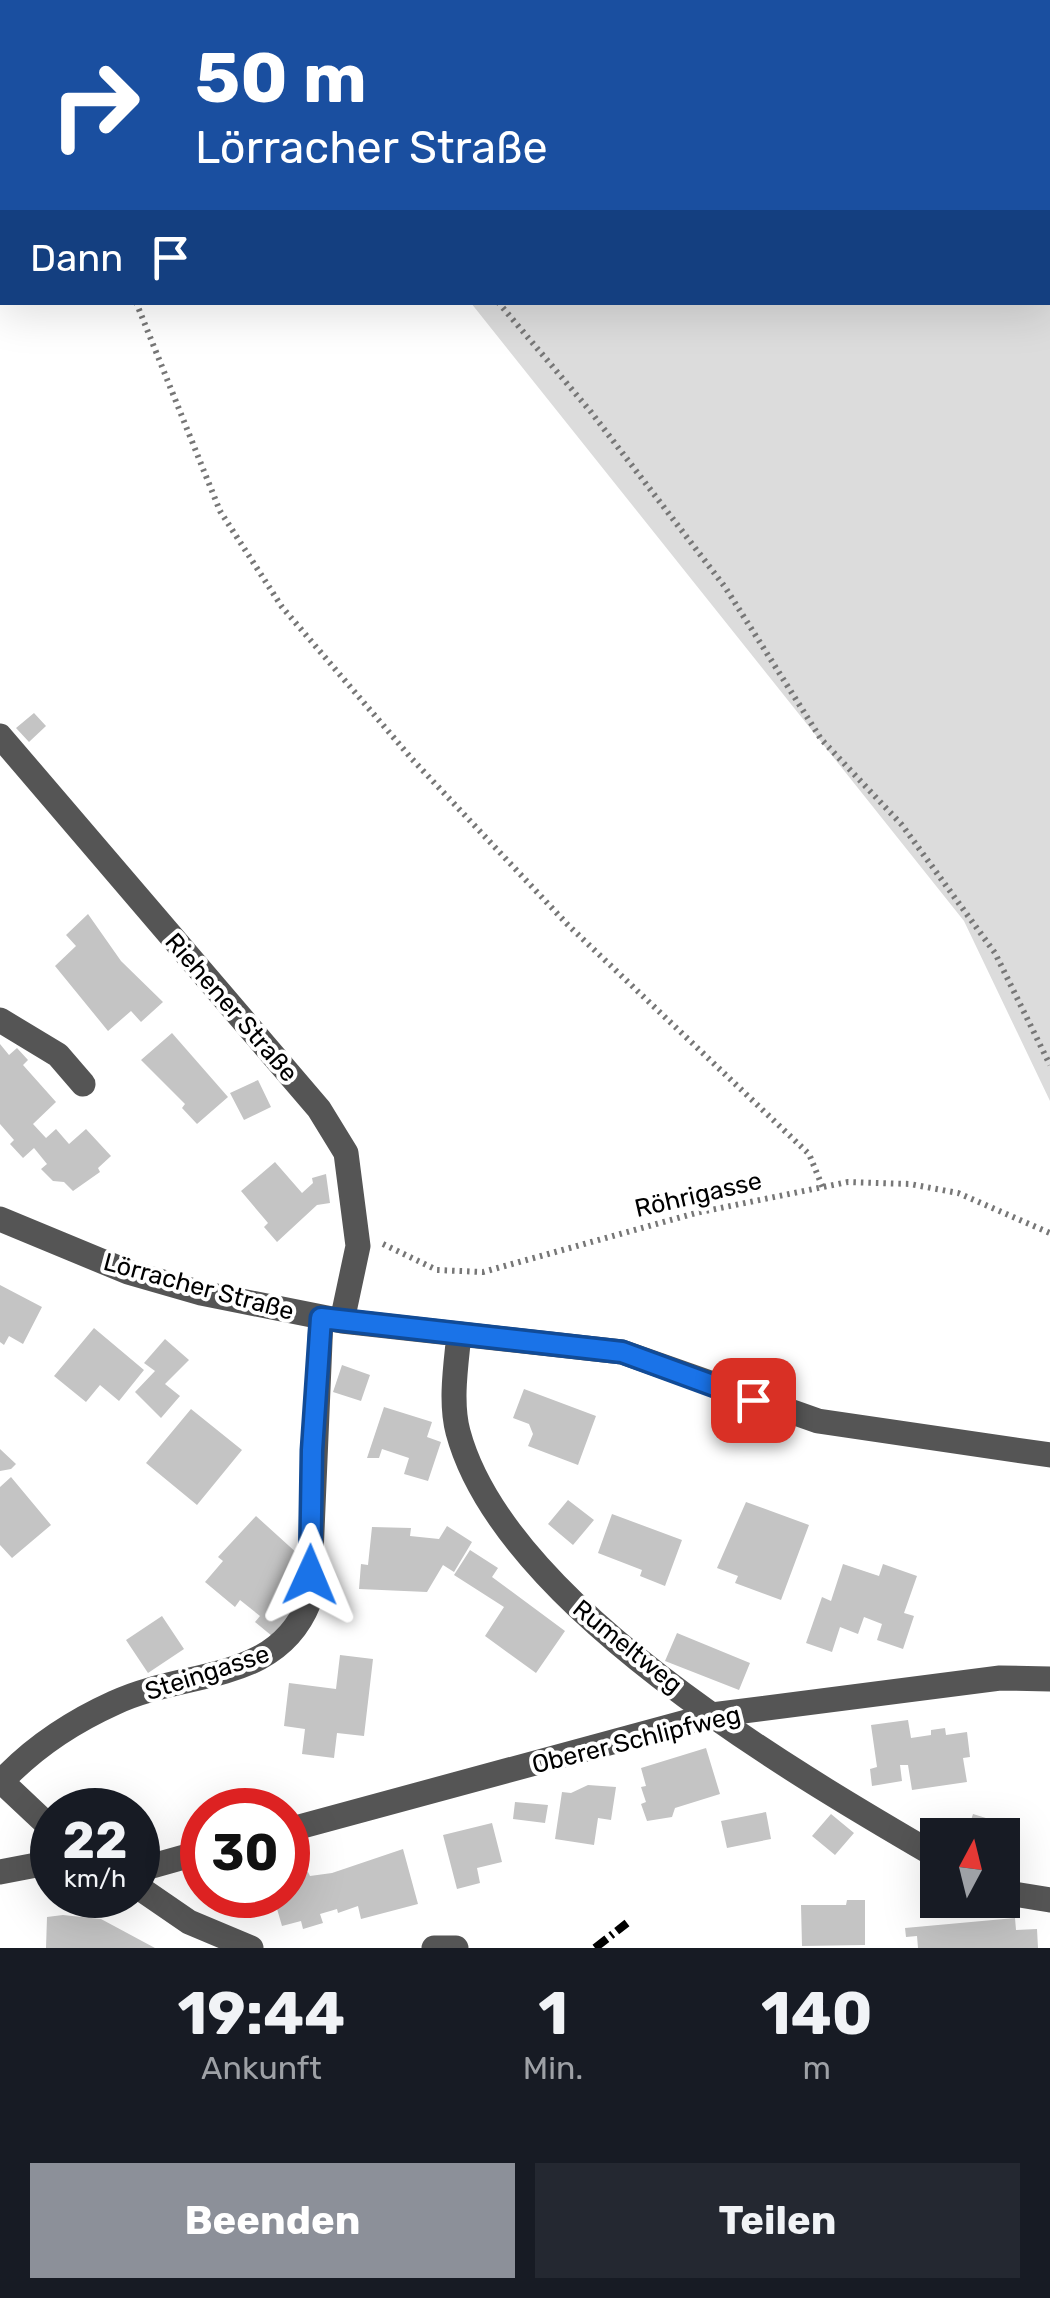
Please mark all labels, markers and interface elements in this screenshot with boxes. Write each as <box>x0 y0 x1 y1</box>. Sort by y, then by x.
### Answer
text: 50 m <box>195 37 367 120</box>
icon: right <box>30 40 160 170</box>
text: Lörracher Straße <box>195 121 548 174</box>
icon: arrive <box>143 230 198 285</box>
text: Dann <box>30 235 123 281</box>
street label: Riehener Straße <box>159 927 304 1087</box>
street label: Röhrigasse <box>632 1166 765 1223</box>
street label: Lörracher Straße <box>100 1247 297 1326</box>
pin <box>711 1358 796 1443</box>
icon: arrive <box>726 1373 781 1428</box>
position arrow <box>258 1523 362 1627</box>
street label: Rumeltweg <box>567 1594 688 1699</box>
street label: Steingasse <box>141 1639 273 1706</box>
street label: Oberer Schlipfweg <box>529 1700 743 1779</box>
speed limit sign: 30 <box>180 1788 310 1918</box>
text: 22 <box>63 1811 128 1871</box>
north arrow <box>920 1818 1020 1918</box>
map controls <box>920 1818 1020 1918</box>
text: km/h <box>64 1864 126 1893</box>
text: 19:44 <box>178 1978 345 2049</box>
text: 1 <box>538 1978 568 2049</box>
text: 140 <box>761 1978 872 2049</box>
text: Ankunft <box>201 2049 322 2087</box>
text: Min. <box>523 2049 583 2087</box>
text: m <box>802 2049 831 2087</box>
button: Beenden <box>30 2163 515 2278</box>
button: Teilen <box>535 2163 1020 2278</box>

